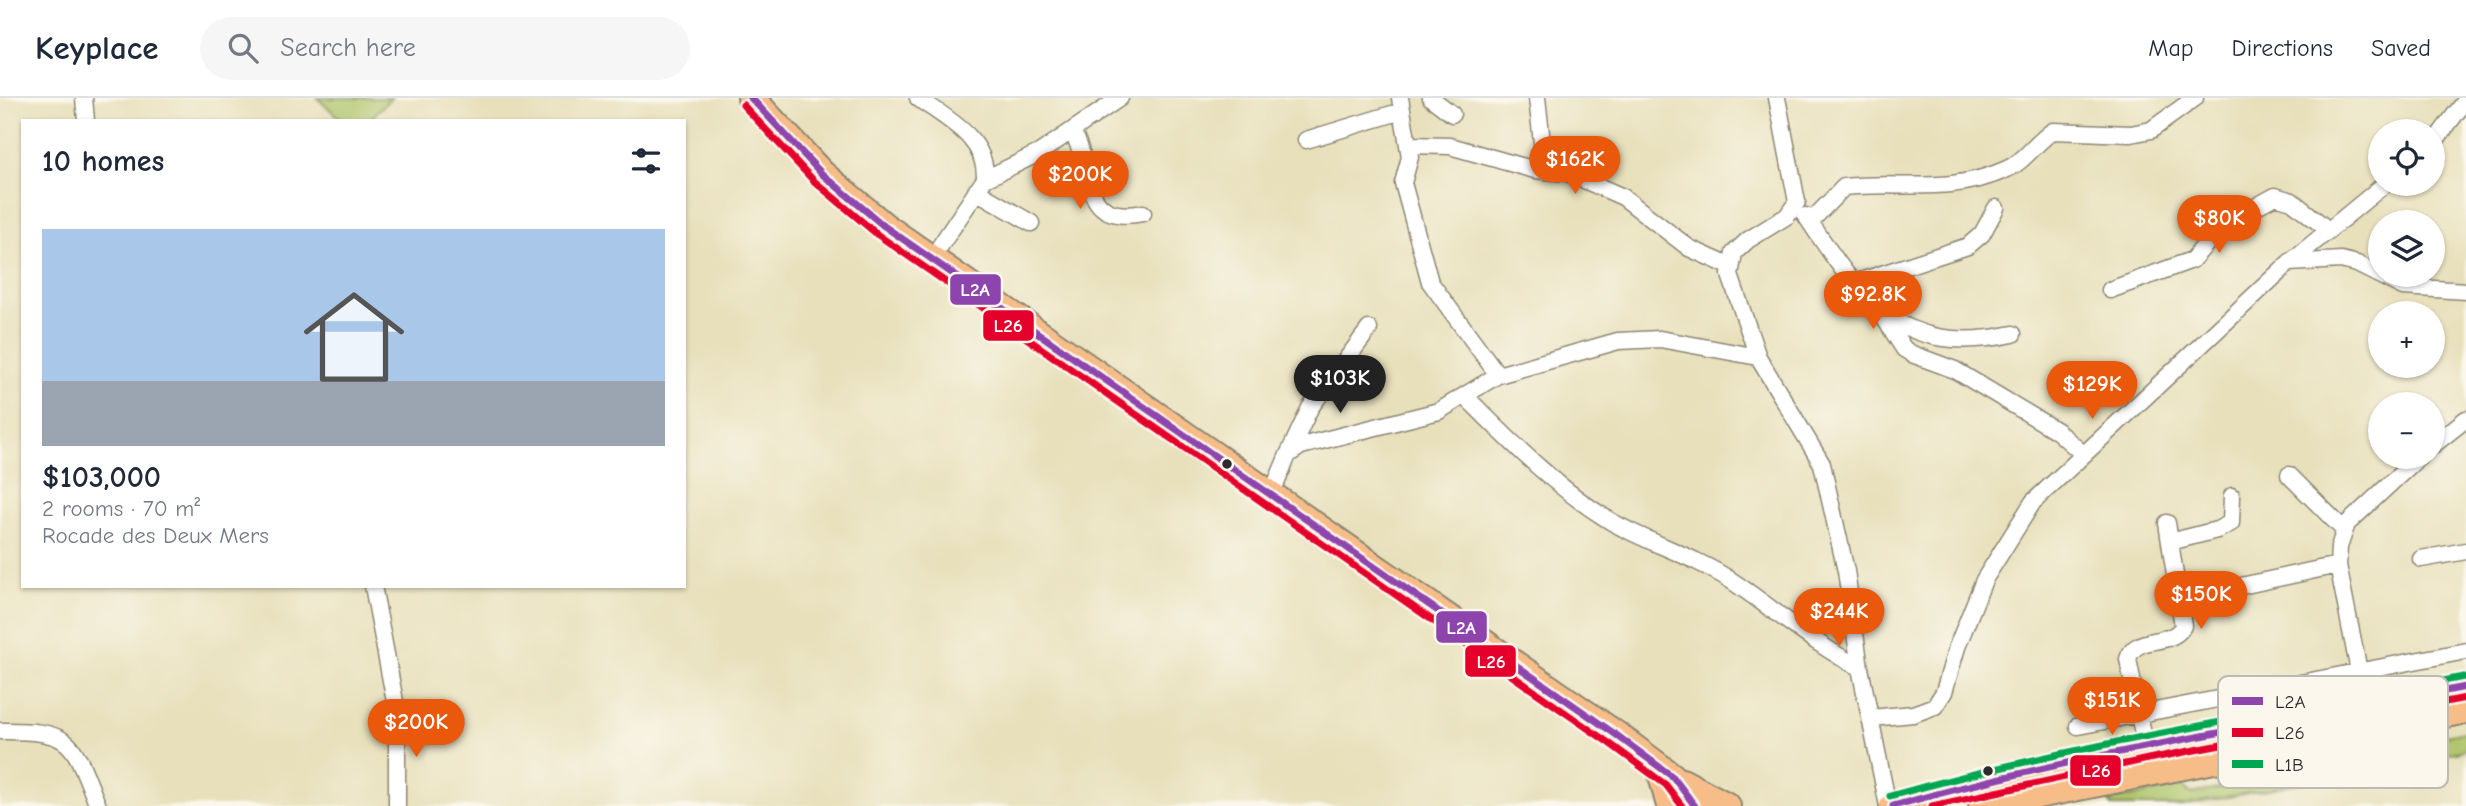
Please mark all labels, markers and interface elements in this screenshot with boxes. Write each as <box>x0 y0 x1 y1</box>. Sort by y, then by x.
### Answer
search box <box>200 17 690 80</box>
text: Keyplace <box>35 29 158 67</box>
icon: search <box>224 29 262 67</box>
text: Search here <box>280 33 416 63</box>
text: Map <box>2148 34 2194 62</box>
text: Directions <box>2232 34 2333 62</box>
text: Saved <box>2371 34 2431 62</box>
map controls <box>2368 119 2445 469</box>
button: locate <box>2368 119 2445 196</box>
pin: $162K <box>1526 136 1624 196</box>
icon: filters <box>627 142 665 180</box>
text: 10 homes <box>42 144 164 179</box>
text: $162K <box>1545 145 1605 172</box>
pin: $200K <box>1031 152 1129 211</box>
text: $200K <box>1048 160 1112 187</box>
pin: $80K <box>2178 195 2260 255</box>
text: $80K <box>2193 204 2245 231</box>
button: layers <box>2368 210 2445 287</box>
pin: $92.8K <box>1816 272 1930 331</box>
line badge: L2A <box>949 273 1002 306</box>
icon: home <box>291 274 417 400</box>
text: L2A <box>960 279 990 301</box>
text: $92.8K <box>1840 280 1906 307</box>
button: + <box>2368 301 2445 378</box>
line badge: L26 <box>982 309 1035 342</box>
text: L26 <box>993 315 1023 337</box>
pin: $103K <box>1291 356 1389 415</box>
pin: $129K <box>2043 362 2141 421</box>
text: $103K <box>1310 364 1370 391</box>
text: $129K <box>2062 370 2122 397</box>
button: − <box>2368 392 2445 469</box>
unlabelled marker <box>1220 457 1234 471</box>
text: $103,000 <box>42 460 161 495</box>
text: 2 rooms · 70 m² <box>42 495 200 522</box>
text: Rocade des Deux Mers <box>42 522 269 549</box>
pin: $150K <box>2152 572 2250 631</box>
text: $150K <box>2170 580 2232 607</box>
pin: $244K <box>1790 588 1888 648</box>
text: $244K <box>1809 597 1869 624</box>
line badge: L2A <box>1435 610 1488 644</box>
text: L2A <box>1446 617 1476 639</box>
line badge: L26 <box>1464 644 1517 678</box>
text: L26 <box>1476 651 1506 673</box>
legend <box>2218 676 2448 788</box>
pin: $151K <box>2063 678 2161 737</box>
text: $151K <box>2083 686 2141 713</box>
text: L2A <box>2275 691 2305 713</box>
pin: $200K <box>367 700 465 759</box>
text: $200K <box>384 708 448 735</box>
text: L26 <box>2275 722 2305 744</box>
line badge: L26 <box>2069 754 2122 787</box>
text: L1B <box>2275 754 2304 776</box>
text: L26 <box>2081 760 2111 782</box>
unlabelled marker <box>1981 764 1995 778</box>

